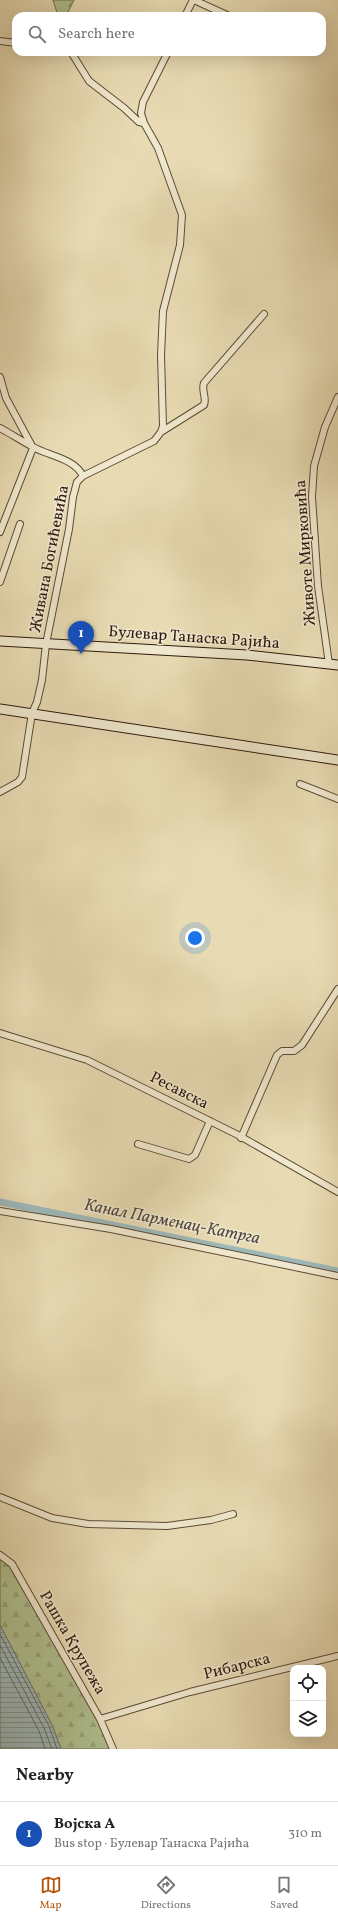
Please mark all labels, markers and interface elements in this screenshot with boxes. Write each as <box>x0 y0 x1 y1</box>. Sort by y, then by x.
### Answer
search box <box>12 12 326 56</box>
icon: search <box>26 23 48 45</box>
text: Search here <box>58 24 135 45</box>
street label: Животе Мирковића <box>290 479 322 627</box>
street label: Живана Богићевића <box>25 483 75 635</box>
pin: 1 <box>68 621 94 654</box>
street label: Булевар Танаска Рајића <box>108 621 280 655</box>
your location <box>185 928 205 948</box>
street label: Ресавска <box>146 1067 212 1115</box>
water label: Канал Парменац-Катрга <box>82 1194 262 1250</box>
street label: Рашка Крупежа <box>33 1587 111 1699</box>
street label: Рибарска <box>201 1648 273 1686</box>
map controls <box>290 1665 326 1737</box>
button: locate <box>290 1665 326 1701</box>
button: layers <box>290 1701 326 1737</box>
text: Nearby <box>16 1764 74 1787</box>
text: Војска А <box>54 1814 115 1835</box>
text: 1 <box>26 1825 32 1843</box>
text: 310 m <box>288 1825 322 1843</box>
text: Bus stop · Булевар Танаска Рајића <box>54 1835 249 1853</box>
tab: Map <box>40 1874 62 1913</box>
tab: Directions <box>141 1874 191 1913</box>
tab: Saved <box>270 1874 298 1913</box>

